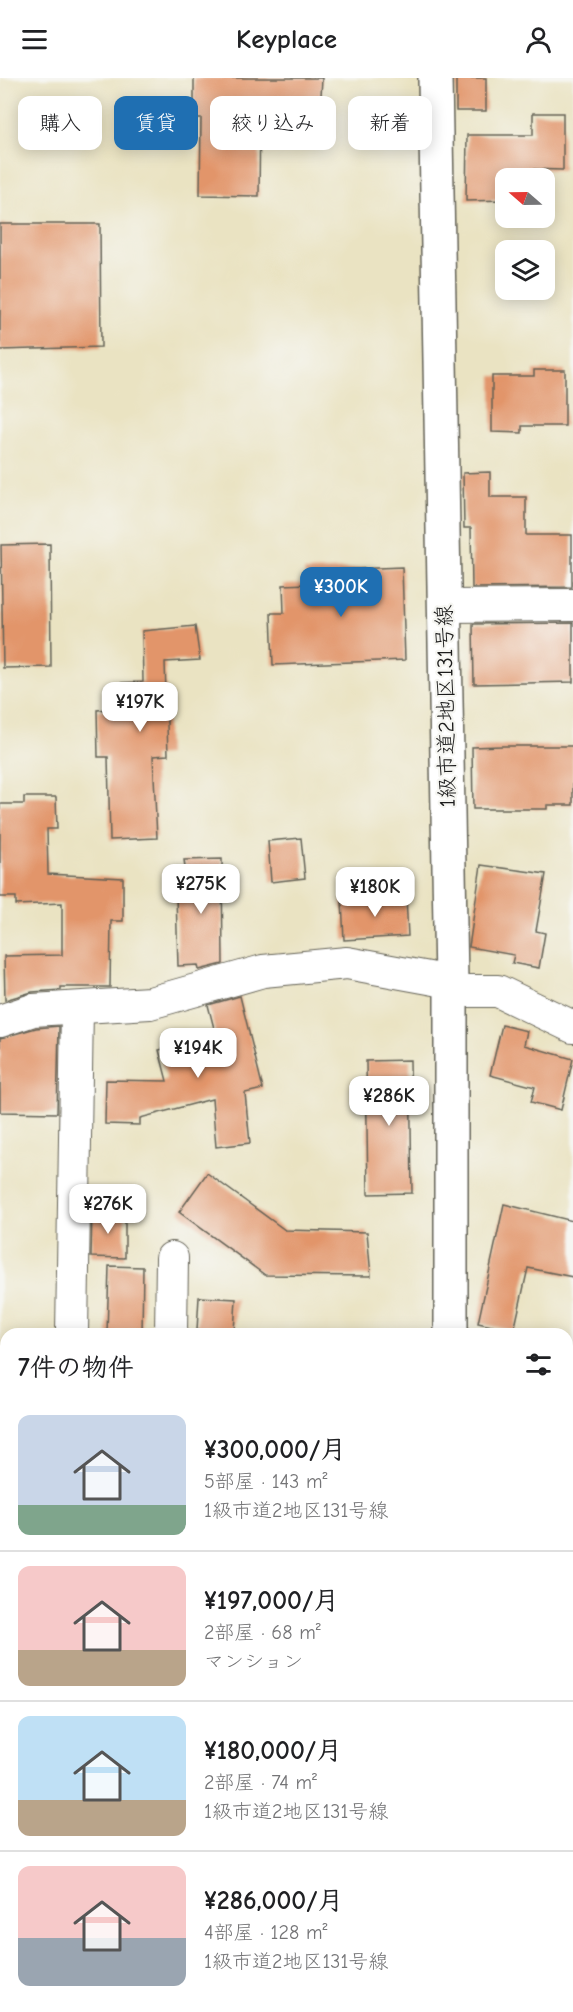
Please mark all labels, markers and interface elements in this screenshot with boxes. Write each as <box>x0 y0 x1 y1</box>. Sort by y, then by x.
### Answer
icon: menu <box>18 23 51 56</box>
icon: person <box>522 23 555 56</box>
text: Keyplace <box>236 24 337 55</box>
chip: 購入 <box>18 96 102 150</box>
chip: 賃貸 <box>114 96 198 150</box>
chip: 絞り込み <box>210 96 336 150</box>
chip: 新着 <box>348 96 432 150</box>
north arrow <box>495 168 555 228</box>
map controls <box>495 168 555 300</box>
button: layers <box>495 240 555 300</box>
pin: ¥300K <box>299 567 383 618</box>
text: ¥300K <box>314 575 368 598</box>
street label: 1級市道2地区131号線 <box>431 604 461 808</box>
pin: ¥197K <box>98 682 182 733</box>
text: ¥197K <box>116 690 164 713</box>
pin: ¥275K <box>159 864 243 915</box>
pin: ¥180K <box>333 867 417 918</box>
text: ¥275K <box>176 872 226 895</box>
text: ¥180K <box>350 875 400 898</box>
pin: ¥194K <box>156 1028 240 1079</box>
text: ¥194K <box>174 1036 222 1059</box>
pin: ¥286K <box>347 1076 431 1127</box>
text: ¥286K <box>363 1084 415 1107</box>
pin: ¥276K <box>66 1184 150 1235</box>
text: ¥276K <box>83 1192 133 1215</box>
icon: filters <box>522 1348 555 1381</box>
text: 7件の物件 <box>18 1353 134 1383</box>
text: ¥300,000/月 <box>204 1435 346 1465</box>
icon: home <box>66 1439 138 1511</box>
text: 5部屋 · 143 m² <box>204 1470 328 1493</box>
text: 1級市道2地区131号線 <box>204 1499 388 1522</box>
text: ¥197,000/月 <box>204 1586 339 1616</box>
icon: home <box>66 1590 138 1662</box>
text: 2部屋 · 68 m² <box>204 1621 321 1644</box>
text: マンション <box>204 1650 303 1673</box>
text: ¥180,000/月 <box>204 1736 342 1766</box>
icon: home <box>66 1740 138 1812</box>
text: 2部屋 · 74 m² <box>204 1771 317 1794</box>
text: 1級市道2地区131号線 <box>204 1800 388 1823</box>
text: ¥286,000/月 <box>204 1886 344 1916</box>
icon: home <box>66 1890 138 1962</box>
text: 4部屋 · 128 m² <box>204 1921 327 1944</box>
text: 1級市道2地区131号線 <box>204 1950 388 1973</box>

